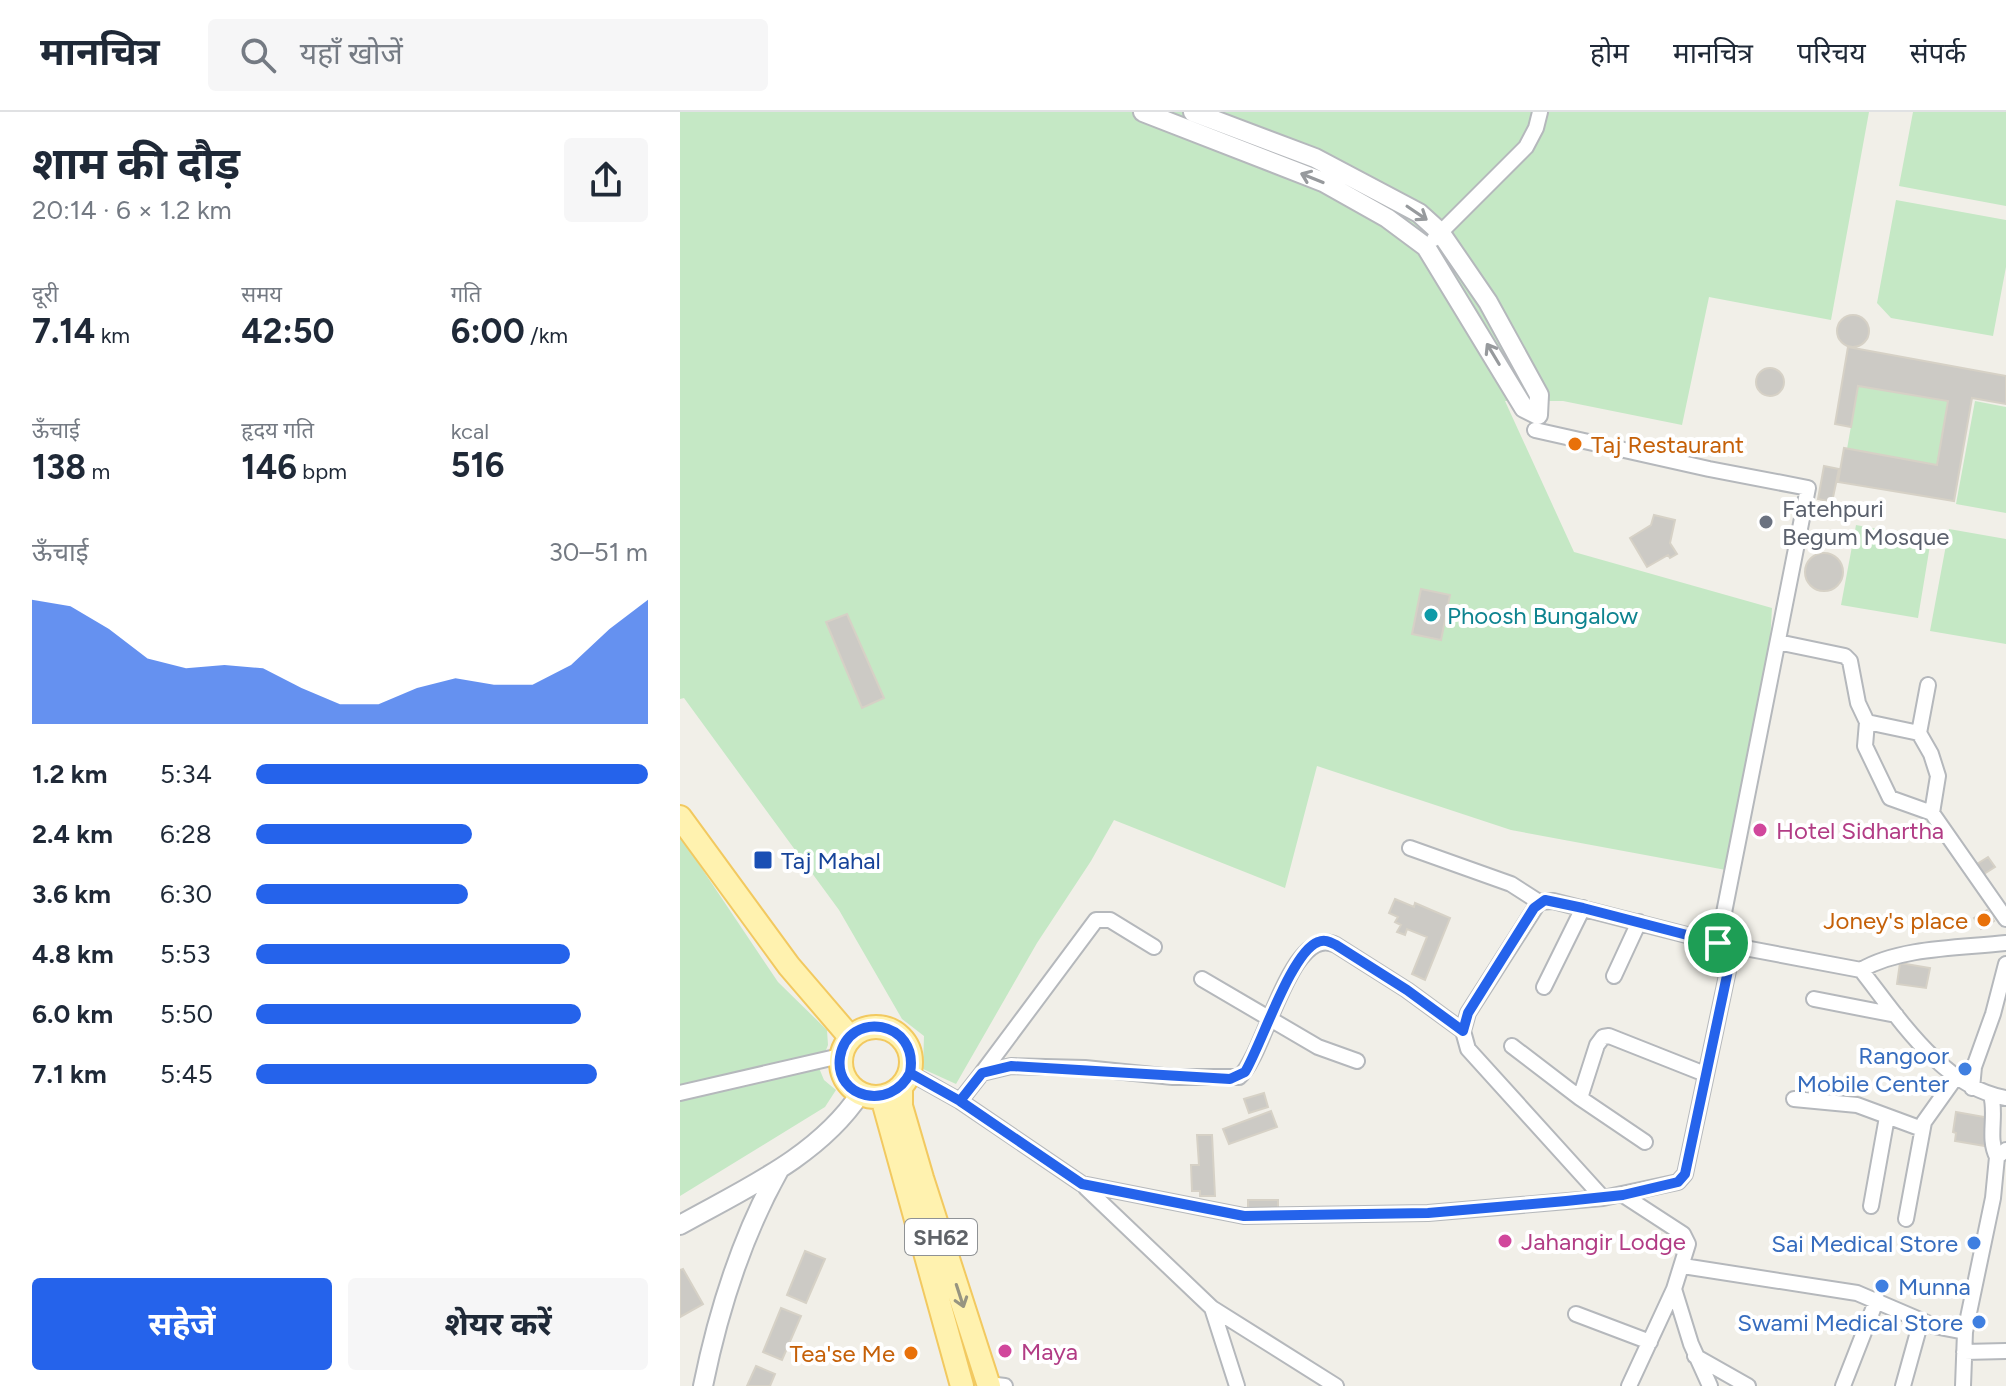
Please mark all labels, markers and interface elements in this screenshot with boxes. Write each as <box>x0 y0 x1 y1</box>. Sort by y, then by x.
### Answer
search box <box>208 19 768 91</box>
text: मानचित्र <box>40 29 160 75</box>
icon: search <box>236 33 280 77</box>
text: यहाँ खोजें <box>300 35 403 72</box>
text: होम <box>1590 36 1629 70</box>
text: मानचित्र <box>1673 36 1753 70</box>
text: परिचय <box>1797 36 1866 70</box>
text: संपर्क <box>1910 36 1966 70</box>
text: शाम की दौड़ <box>32 137 240 190</box>
button: share <box>564 138 648 222</box>
one-way arrow <box>1300 169 1325 184</box>
text: 20:14 · 6 × 1.2 km <box>32 194 232 226</box>
one-way arrow <box>1405 205 1427 221</box>
text: दूरी <box>32 281 58 308</box>
text: समय <box>241 281 282 308</box>
text: गति <box>451 281 481 308</box>
text: 7.14 <box>32 311 95 352</box>
text: 42:50 <box>241 311 335 352</box>
text: 6:00 <box>451 311 525 352</box>
text: km <box>95 322 130 349</box>
text: /km <box>525 322 568 349</box>
one-way arrow <box>1485 343 1501 366</box>
text: ऊँचाई <box>32 417 80 444</box>
text: हृदय गति <box>241 417 314 444</box>
text: kcal <box>451 418 489 445</box>
place label: Taj Restaurant <box>1591 430 1744 459</box>
marker: Taj Restaurant <box>1566 435 1584 453</box>
text: 516 <box>451 445 504 486</box>
text: 138 <box>32 447 86 488</box>
text: 146 <box>241 447 297 488</box>
text: m <box>86 458 110 485</box>
text: bpm <box>297 458 347 485</box>
place label: Fatehpuri Begum Mosque <box>1782 494 1949 551</box>
marker: Fatehpuri Begum Mosque <box>1757 513 1775 531</box>
text: ऊँचाई <box>32 536 88 568</box>
text: 30–51 m <box>549 536 648 568</box>
place label: Phoosh Bungalow <box>1447 601 1638 630</box>
marker: Phoosh Bungalow <box>1422 606 1440 624</box>
text: 1.2 km <box>32 758 107 790</box>
text: 5:34 <box>160 758 212 790</box>
place label: Hotel Sidhartha <box>1776 816 1944 845</box>
text: 2.4 km <box>32 818 113 850</box>
text: 6:28 <box>160 818 212 850</box>
marker: Hotel Sidhartha <box>1751 821 1769 839</box>
place label: Taj Mahal <box>781 846 881 875</box>
marker: Taj Mahal <box>752 849 774 871</box>
text: 3.6 km <box>32 878 111 910</box>
text: 6:30 <box>160 878 212 910</box>
place label: Joney's place <box>1823 906 1968 935</box>
pin <box>1684 909 1752 977</box>
marker: Joney's place <box>1975 911 1993 929</box>
icon: arrive <box>1696 921 1740 965</box>
text: 4.8 km <box>32 938 114 970</box>
text: 5:53 <box>160 938 211 970</box>
text: 6.0 km <box>32 998 113 1030</box>
text: 5:50 <box>160 998 213 1030</box>
place label: Rangoor Mobile Center <box>1797 1041 1949 1098</box>
text: 7.1 km <box>32 1058 107 1090</box>
text: 5:45 <box>160 1058 213 1090</box>
marker: Rangoor Mobile Center <box>1956 1060 1974 1078</box>
road number: SH62 <box>905 1219 977 1255</box>
place label: Jahangir Lodge <box>1521 1227 1686 1256</box>
place label: Sai Medical Store <box>1771 1229 1958 1258</box>
marker: Jahangir Lodge <box>1496 1232 1514 1250</box>
marker: Sai Medical Store <box>1965 1234 1983 1252</box>
place label: Munna <box>1898 1272 1971 1301</box>
marker: Munna <box>1873 1277 1891 1295</box>
button: सहेजें <box>32 1278 332 1370</box>
button: शेयर करें <box>348 1278 648 1370</box>
one-way arrow <box>953 1284 968 1309</box>
place label: Swami Medical Store <box>1737 1308 1963 1337</box>
marker: Swami Medical Store <box>1970 1313 1988 1331</box>
place label: Maya <box>1021 1337 1078 1366</box>
place label: Tea'se Me <box>789 1339 895 1368</box>
marker: Maya <box>996 1342 1014 1360</box>
marker: Tea'se Me <box>902 1344 920 1362</box>

